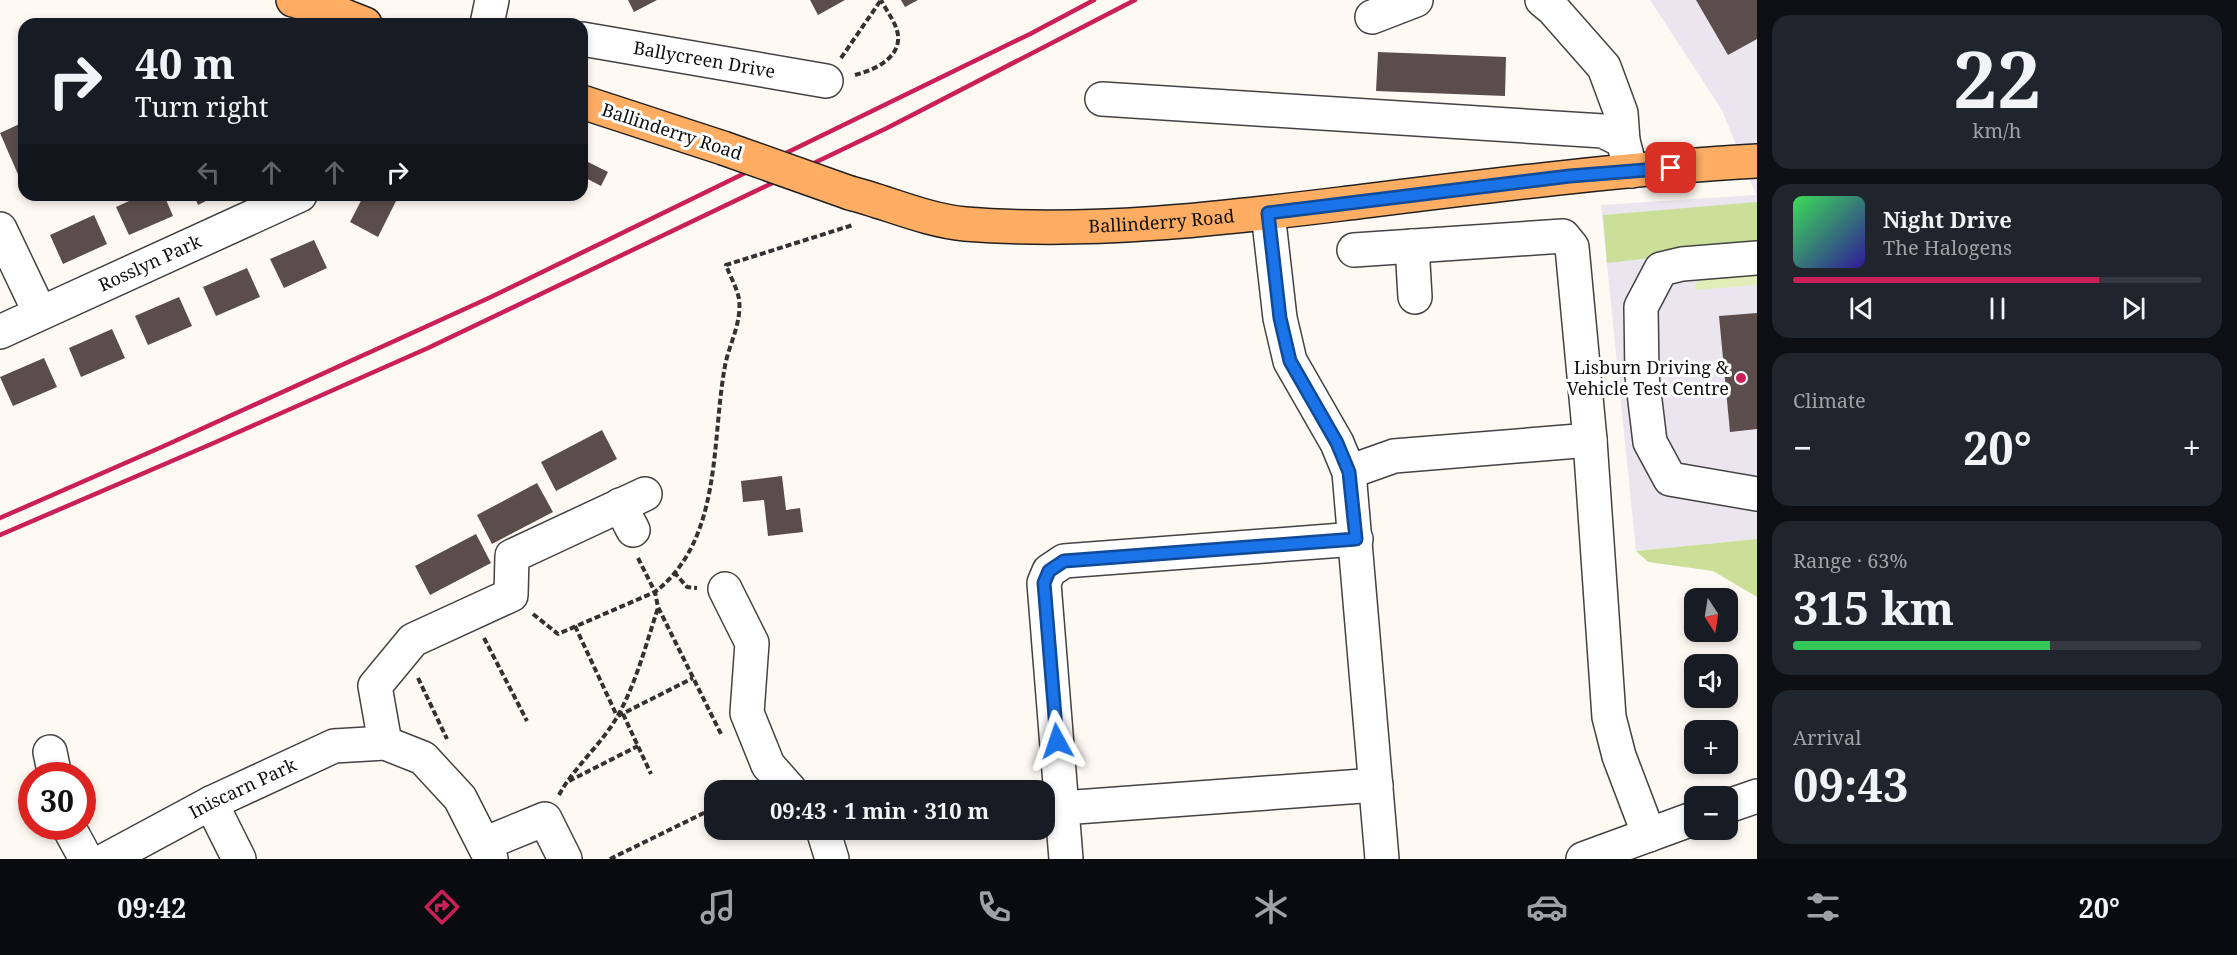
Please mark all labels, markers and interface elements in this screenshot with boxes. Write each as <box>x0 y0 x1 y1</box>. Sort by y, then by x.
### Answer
text: 22 <box>1953 25 2041 131</box>
text: 40 m <box>135 34 235 91</box>
street label: Ballycreen Drive <box>632 35 777 83</box>
icon: right <box>36 42 114 120</box>
text: Turn right <box>135 88 268 125</box>
street label: Ballinderry Road <box>599 97 746 165</box>
text: km/h <box>1972 117 2022 144</box>
pin <box>1645 142 1696 193</box>
icon: arrive <box>1654 151 1687 184</box>
icon: left <box>192 156 225 189</box>
icon: ahead <box>255 156 288 189</box>
icon: ahead <box>318 156 351 189</box>
icon: right <box>381 156 414 189</box>
street label: Ballinderry Road <box>1088 203 1236 238</box>
text: Night Drive <box>1883 204 2012 234</box>
street label: Rosslyn Park <box>94 228 205 296</box>
text: The Halogens <box>1883 234 2012 261</box>
icon: previous <box>1845 292 1878 325</box>
icon: pause <box>1981 292 2014 325</box>
icon: next <box>2117 292 2150 325</box>
place label: Lisburn Driving & Vehicle Test Centre <box>1567 355 1730 400</box>
marker: Lisburn Driving & Vehicle Test Centre <box>1734 371 1748 385</box>
text: Climate <box>1793 387 1866 414</box>
text: 20° <box>1963 417 2032 478</box>
text: − <box>1793 425 1812 470</box>
text: + <box>2183 425 2201 470</box>
text: Range · 63% <box>1793 547 1907 574</box>
text: 315 km <box>1793 577 1954 638</box>
north arrow <box>1684 588 1738 642</box>
map controls <box>1684 588 1738 840</box>
button: sound <box>1684 654 1738 708</box>
position arrow <box>1025 709 1089 773</box>
button: + <box>1684 720 1738 774</box>
text: Arrival <box>1793 724 1861 751</box>
street label: Iniscarn Park <box>185 752 300 824</box>
text: 09:43 <box>1793 754 1908 815</box>
speed limit sign: 30 <box>18 762 96 840</box>
button: − <box>1684 786 1738 840</box>
text: 09:43 · 1 min · 310 m <box>770 795 989 825</box>
icon: directions <box>421 886 463 928</box>
icon: music <box>697 886 739 928</box>
icon: phone <box>973 886 1015 928</box>
icon: climate <box>1250 886 1292 928</box>
icon: car <box>1526 886 1568 928</box>
icon: filters <box>1802 886 1844 928</box>
text: 09:42 <box>117 889 186 926</box>
text: 20° <box>2078 889 2120 926</box>

